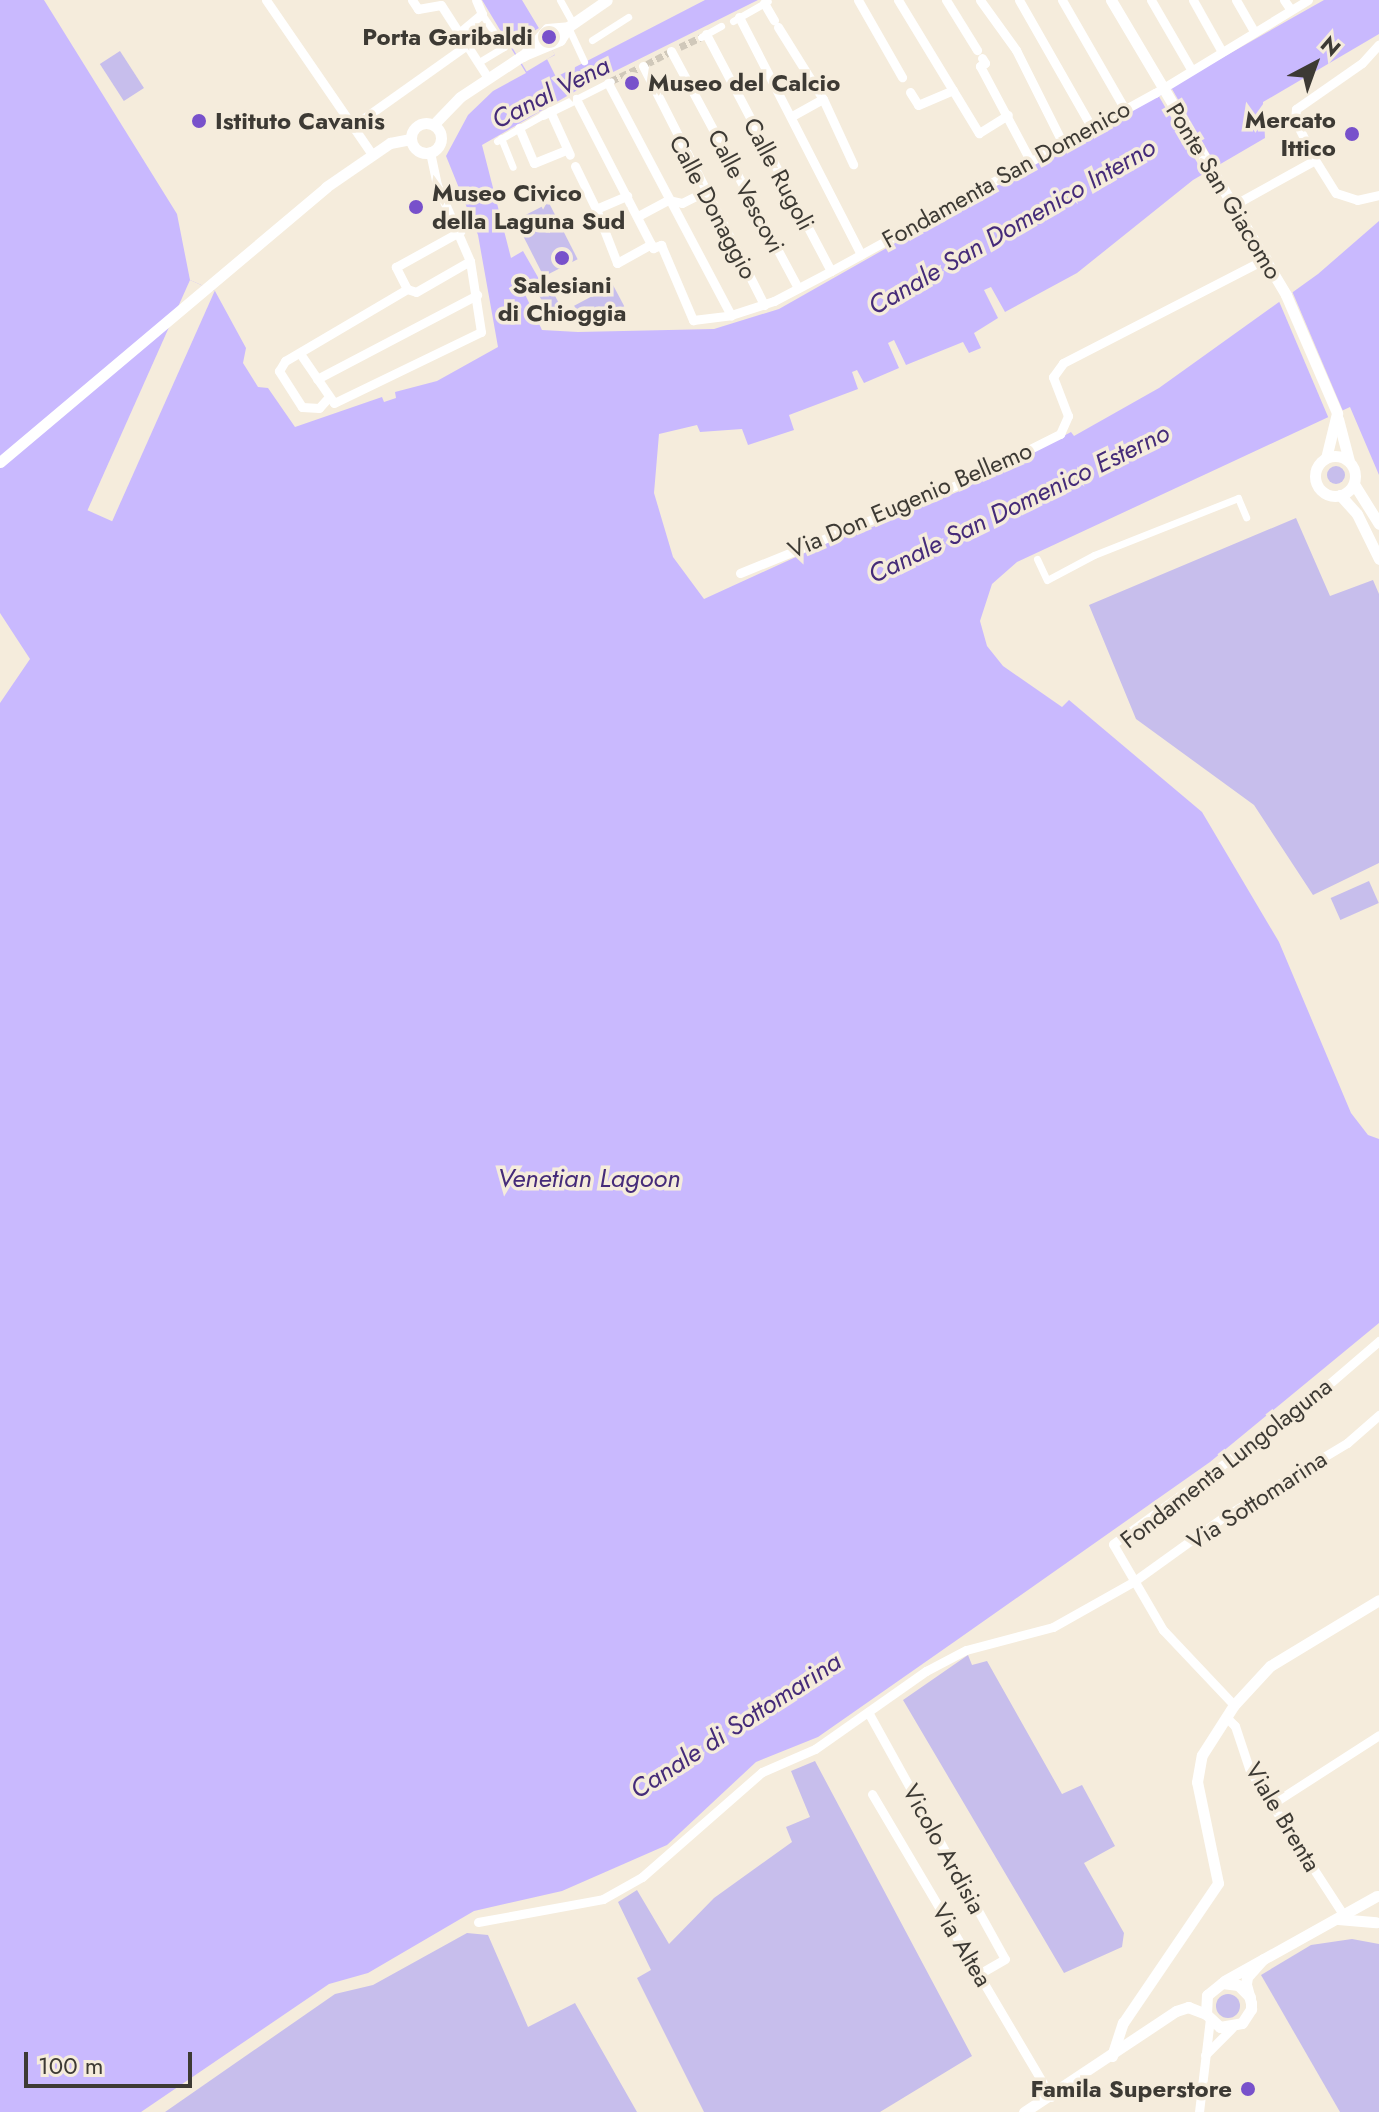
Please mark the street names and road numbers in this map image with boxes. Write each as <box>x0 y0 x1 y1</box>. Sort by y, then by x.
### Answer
street label: Fondamenta San Domenico <box>877 94 1135 254</box>
street label: Ponte San Giacomo <box>1160 98 1288 284</box>
street label: Calle Rugoli <box>737 113 821 235</box>
street label: Calle Vescovi <box>701 124 791 258</box>
street label: Calle Donaggio <box>663 130 763 284</box>
street label: Via Don Eugenio Bellemo <box>784 436 1036 564</box>
street label: Fondamenta Lungolaguna <box>1115 1372 1337 1554</box>
street label: Via Sottomarina <box>1182 1444 1332 1556</box>
street label: Viale Brenta <box>1239 1757 1327 1877</box>
street label: Vicolo Ardisia <box>897 1779 991 1919</box>
street label: Via Altea <box>926 1898 998 1992</box>

